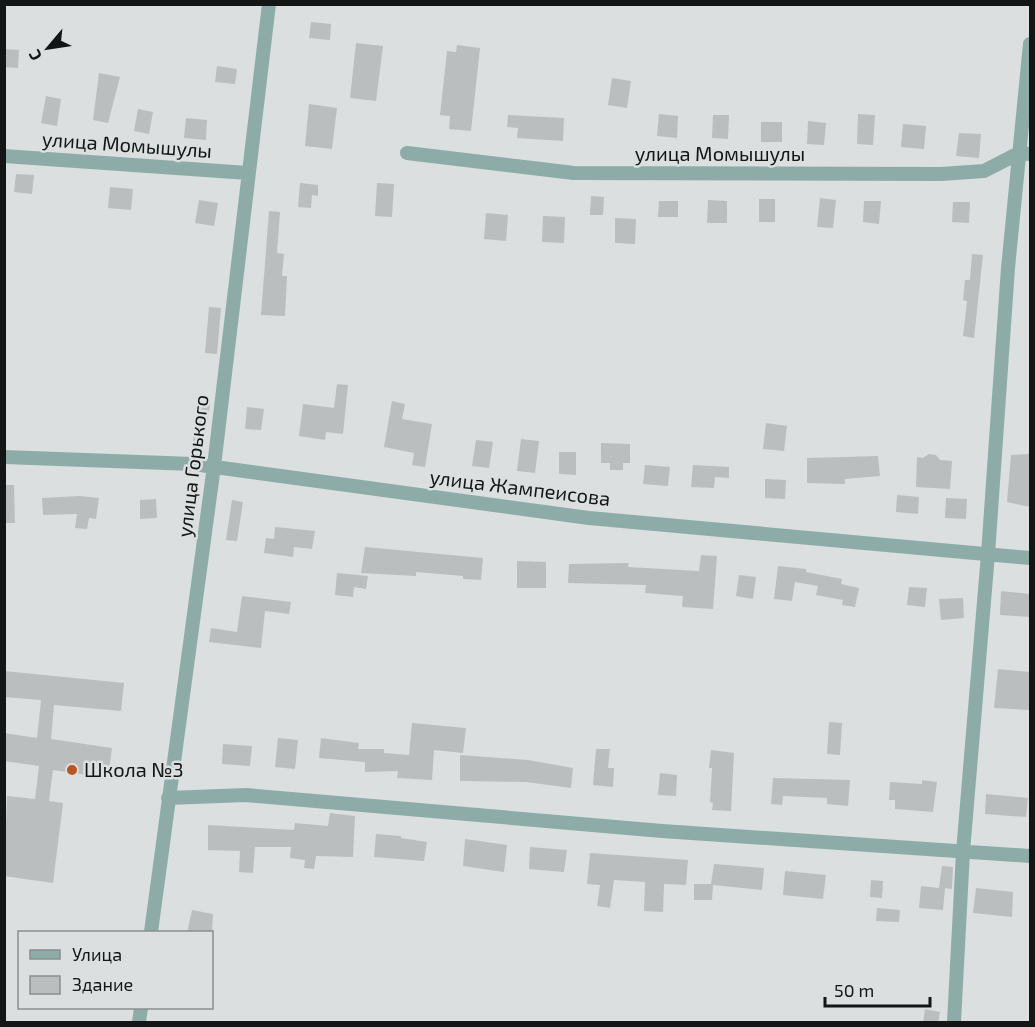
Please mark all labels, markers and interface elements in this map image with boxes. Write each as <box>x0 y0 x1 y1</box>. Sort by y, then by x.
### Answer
north arrow <box>18 18 78 78</box>
text: С <box>24 47 45 64</box>
street label: улица Момышулы <box>41 126 213 163</box>
street label: улица Момышулы <box>635 141 805 166</box>
street label: улица Горького <box>171 393 214 539</box>
street label: улица Жампеисова <box>428 464 612 511</box>
place label: Школа №3 <box>84 757 184 781</box>
marker: Школа №3 <box>65 763 79 777</box>
legend <box>18 931 213 1009</box>
text: Улица <box>72 943 122 965</box>
scale bar <box>825 970 930 1008</box>
text: Здание <box>72 973 133 995</box>
text: 50 m <box>834 979 874 1001</box>

